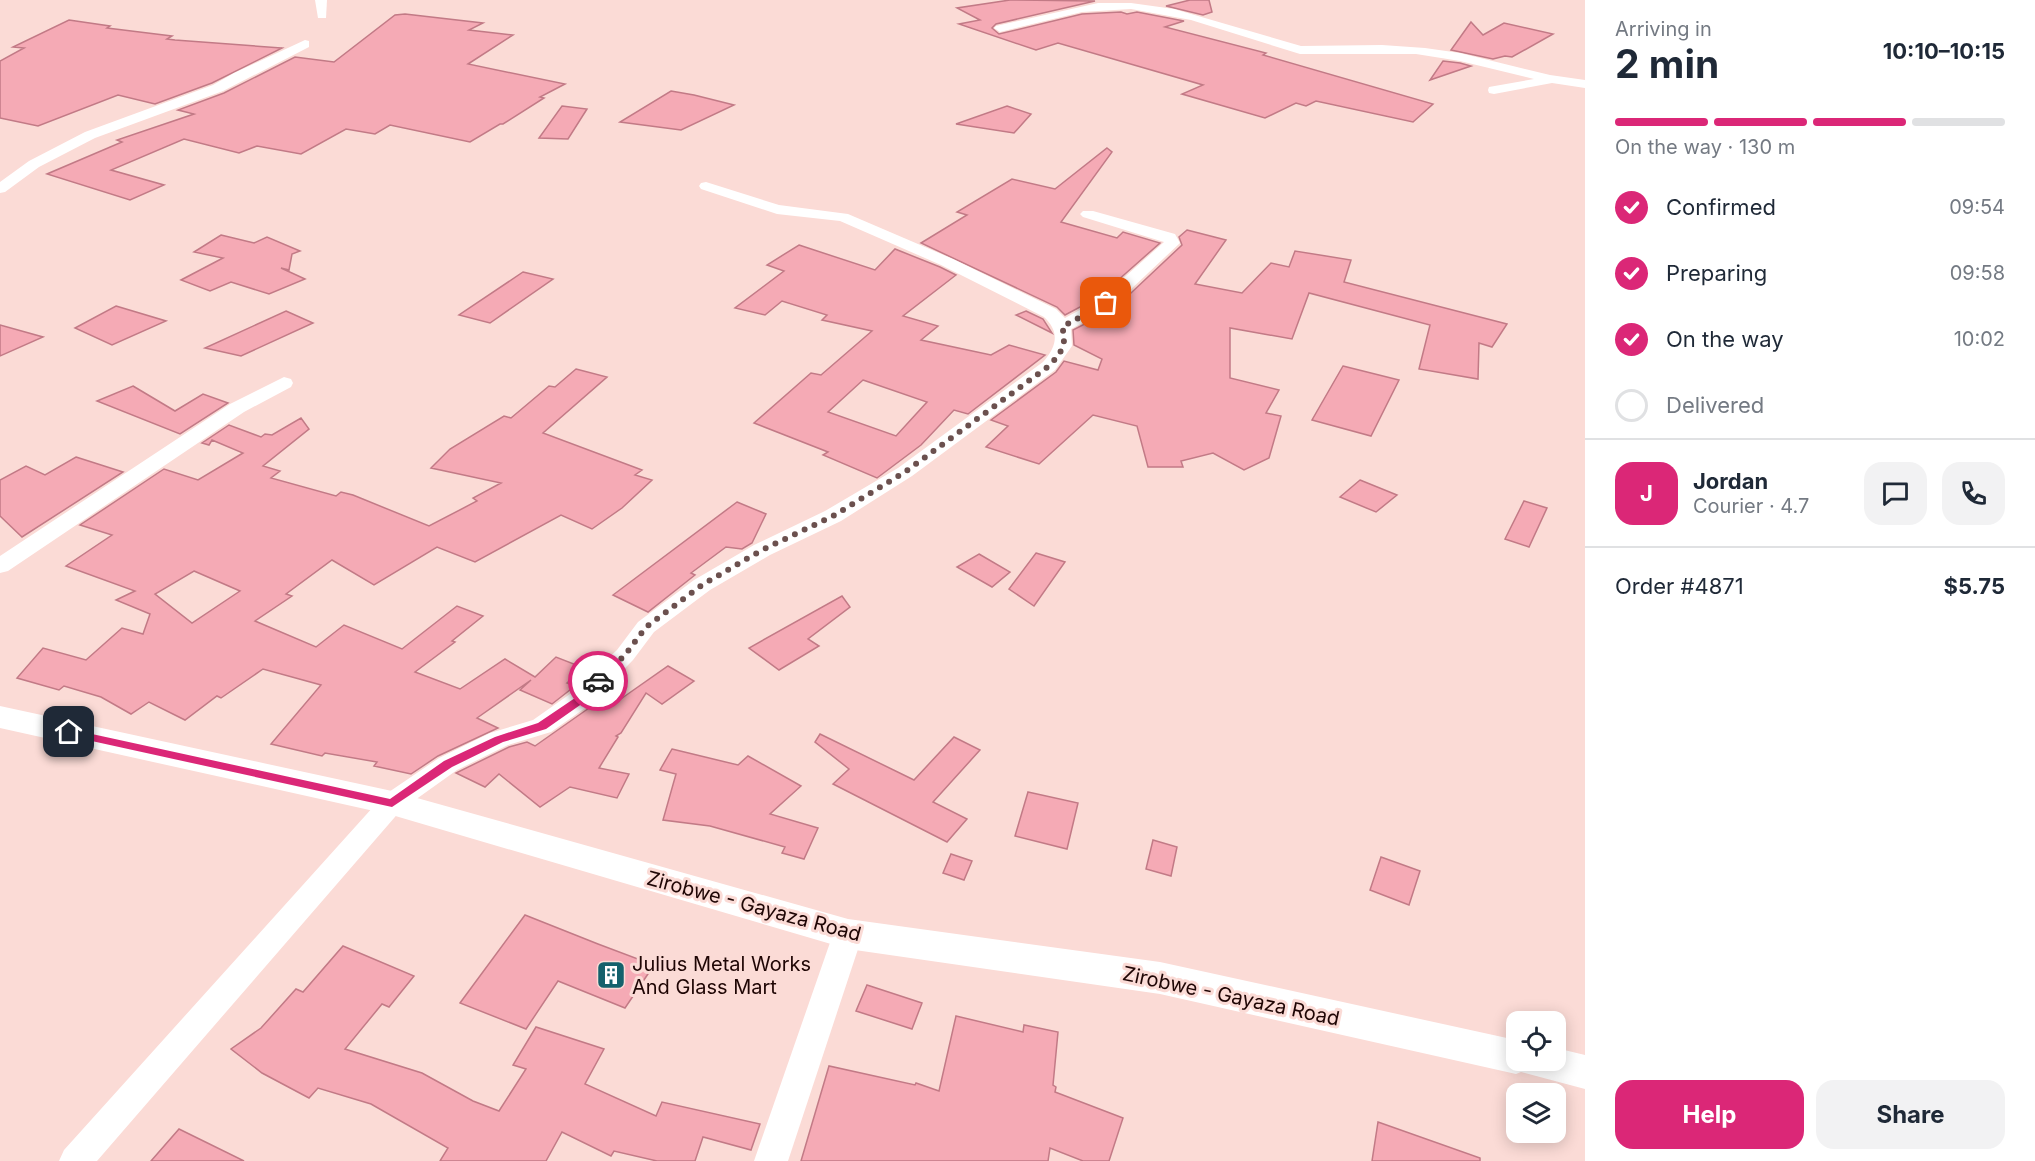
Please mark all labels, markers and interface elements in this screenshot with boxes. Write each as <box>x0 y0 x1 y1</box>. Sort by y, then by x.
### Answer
text: Arriving in <box>1615 17 1712 41</box>
text: 10:10–10:15 <box>1883 38 2005 64</box>
text: 2 min <box>1615 40 1719 87</box>
text: On the way · 130 m <box>1615 135 1795 159</box>
icon: check <box>1615 191 1648 224</box>
text: Confirmed <box>1666 194 1776 220</box>
text: 09:54 <box>1949 195 2005 219</box>
icon: check <box>1615 257 1648 290</box>
text: Preparing <box>1666 260 1767 286</box>
text: 09:58 <box>1950 261 2005 285</box>
pin <box>1080 277 1131 328</box>
icon: bag <box>1089 286 1122 319</box>
icon: check <box>1615 323 1648 356</box>
text: On the way <box>1666 326 1784 352</box>
text: 10:02 <box>1954 327 2005 351</box>
text: Delivered <box>1666 392 1764 418</box>
button: chat <box>1864 462 1927 525</box>
button: phone <box>1942 462 2005 525</box>
text: Jordan <box>1693 468 1768 494</box>
text: J <box>1640 480 1653 506</box>
text: Courier · 4.7 <box>1693 494 1809 518</box>
text: Order #4871 <box>1615 573 1744 599</box>
text: $5.75 <box>1944 573 2005 599</box>
courier <box>568 651 628 711</box>
icon: car <box>582 665 615 698</box>
pin <box>43 706 94 757</box>
icon: home <box>52 715 85 748</box>
street label: Zirobwe - Gayaza Road <box>644 866 864 946</box>
place label: Julius Metal Works And Glass Mart <box>632 952 811 999</box>
building icon: Julius Metal Works And Glass Mart <box>595 959 627 991</box>
street label: Zirobwe - Gayaza Road <box>1120 961 1342 1031</box>
map controls <box>1506 1011 1566 1143</box>
button: locate <box>1506 1011 1566 1071</box>
button: Help <box>1615 1080 1804 1149</box>
button: Share <box>1816 1080 2005 1149</box>
button: layers <box>1506 1083 1566 1143</box>

